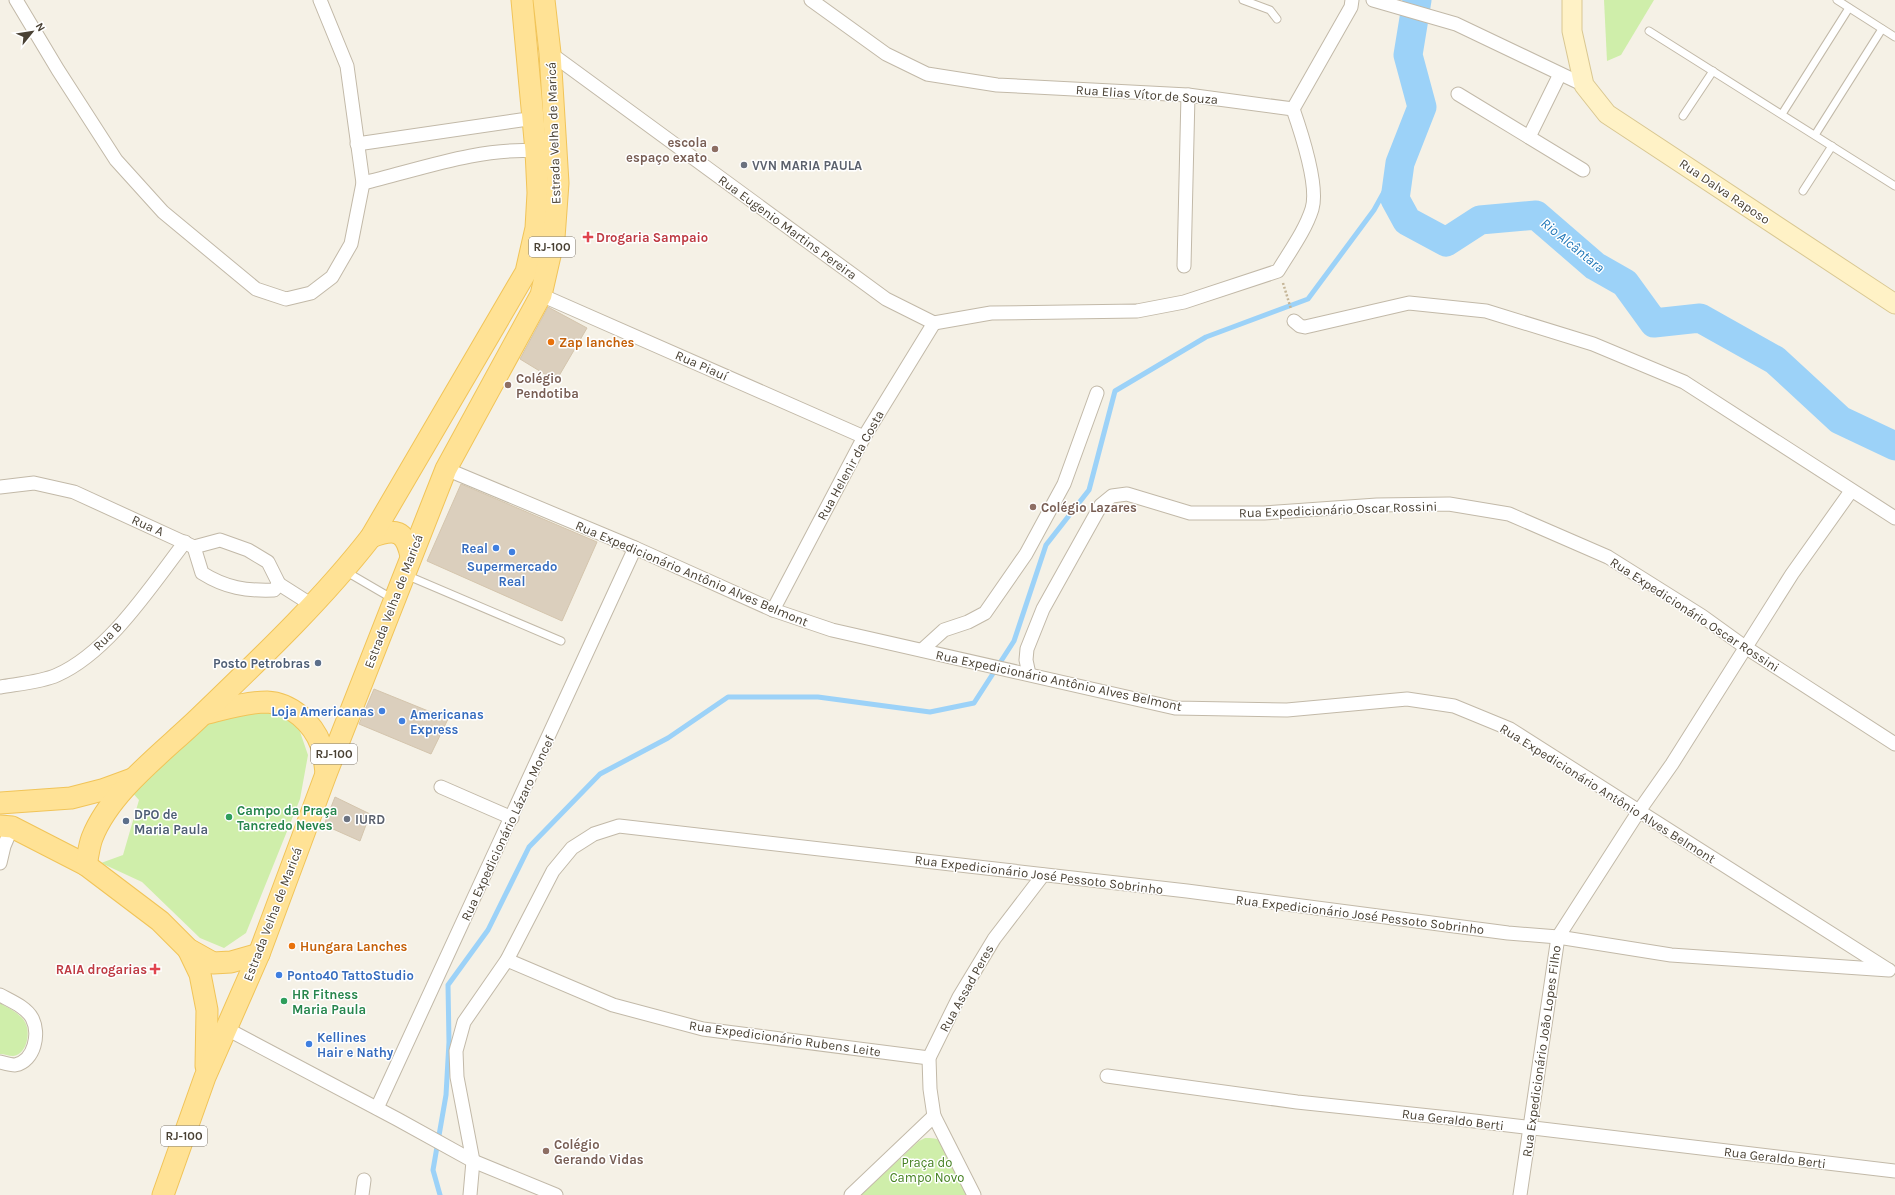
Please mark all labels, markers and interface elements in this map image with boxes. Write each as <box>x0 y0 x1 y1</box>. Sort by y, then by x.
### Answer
north arrow <box>12 12 52 52</box>
text: N <box>33 21 48 34</box>
street label: Estrada Velha de Maricá <box>544 62 563 204</box>
street label: Rua Elias Vítor de Souza <box>1075 82 1219 107</box>
place label: escola espaço exato <box>626 135 707 165</box>
marker: escola espaço exato <box>710 144 720 154</box>
street label: Rua Dalva Raposo <box>1677 156 1773 227</box>
place label: VVN MARIA PAULA <box>752 158 862 173</box>
marker: VVN MARIA PAULA <box>739 160 749 170</box>
street label: Rua Eugenio Martins Pereira <box>716 172 860 283</box>
water label: Rio Alcântara <box>1537 215 1608 276</box>
place label: Drogaria Sampaio <box>596 230 708 245</box>
marker: Drogaria Sampaio <box>583 232 593 242</box>
road number: RJ-100 <box>529 237 575 257</box>
place label: Zap lanches <box>559 335 635 350</box>
marker: Zap lanches <box>546 337 556 347</box>
street label: Rua Piauí <box>673 347 731 384</box>
place label: Colégio Pendotiba <box>516 371 579 401</box>
marker: Colégio Pendotiba <box>503 380 513 390</box>
street label: Rua Helenir da Costa <box>814 408 887 523</box>
street label: Rua Expedicionário Oscar Rossini <box>1239 499 1437 520</box>
place label: Colégio Lazares <box>1041 500 1137 515</box>
marker: Colégio Lazares <box>1028 502 1038 512</box>
street label: Rua A <box>129 512 167 539</box>
street label: Rua Expedicionário Antônio Alves Belmont <box>573 517 810 629</box>
street label: Estrada Velha de Maricá <box>361 532 426 670</box>
place label: Real <box>461 541 488 556</box>
marker: Real <box>491 543 501 553</box>
marker: Supermercado Real <box>507 547 517 557</box>
street label: Rua Expedicionário Oscar Rossini <box>1607 554 1782 675</box>
place label: Supermercado Real <box>467 559 557 589</box>
street label: Rua B <box>90 619 125 654</box>
street label: Rua Expedicionário Antônio Alves Belmont <box>934 647 1183 714</box>
place label: Posto Petrobras <box>213 656 310 671</box>
marker: Posto Petrobras <box>313 658 323 668</box>
place label: Loja Americanas <box>271 704 374 719</box>
marker: Loja Americanas <box>377 706 387 716</box>
place label: Americanas Express <box>410 707 484 737</box>
marker: Americanas Express <box>397 716 407 726</box>
street label: Rua Expedicionário Antônio Alves Belmont <box>1497 721 1718 866</box>
street label: Rua Expedicionário Lázaro Moncef <box>458 733 557 923</box>
road number: RJ-100 <box>311 744 357 764</box>
place label: Campo da Praça Tancredo Neves <box>237 803 337 833</box>
place label: DPO de Maria Paula <box>134 807 208 837</box>
marker: Campo da Praça Tancredo Neves <box>224 812 234 822</box>
place label: IURD <box>355 812 385 827</box>
marker: IURD <box>342 814 352 824</box>
marker: DPO de Maria Paula <box>121 816 131 826</box>
street label: Estrada Velha de Maricá <box>240 845 305 983</box>
street label: Rua Expedicionário José Pessoto Sobrinho <box>914 852 1164 897</box>
street label: Rua Expedicionário José Pessoto Sobrinho <box>1235 892 1485 937</box>
place label: Hungara Lanches <box>300 939 408 954</box>
marker: Hungara Lanches <box>287 941 297 951</box>
street label: Rua Assad Peres <box>936 942 997 1034</box>
street label: Rua Expedicionário João Lopes Filho <box>1519 944 1564 1158</box>
place label: RAIA drogarias <box>56 962 147 977</box>
marker: RAIA drogarias <box>150 964 160 974</box>
place label: Ponto40 TattoStudio <box>287 968 414 983</box>
marker: Ponto40 TattoStudio <box>274 970 284 980</box>
place label: HR Fitness Maria Paula <box>292 987 366 1017</box>
marker: HR Fitness Maria Paula <box>279 996 289 1006</box>
street label: Rua Expedicionário Rubens Leite <box>688 1018 882 1059</box>
place label: Kellines Hair e Nathy <box>317 1030 394 1060</box>
marker: Kellines Hair e Nathy <box>304 1039 314 1049</box>
street label: Rua Geraldo Berti <box>1401 1106 1505 1133</box>
road number: RJ-100 <box>161 1126 207 1146</box>
place label: Colégio Gerando Vidas <box>554 1137 644 1167</box>
street label: Rua Geraldo Berti <box>1723 1144 1827 1171</box>
marker: Colégio Gerando Vidas <box>541 1146 551 1156</box>
park label: Praça do Campo Novo <box>890 1155 964 1185</box>

